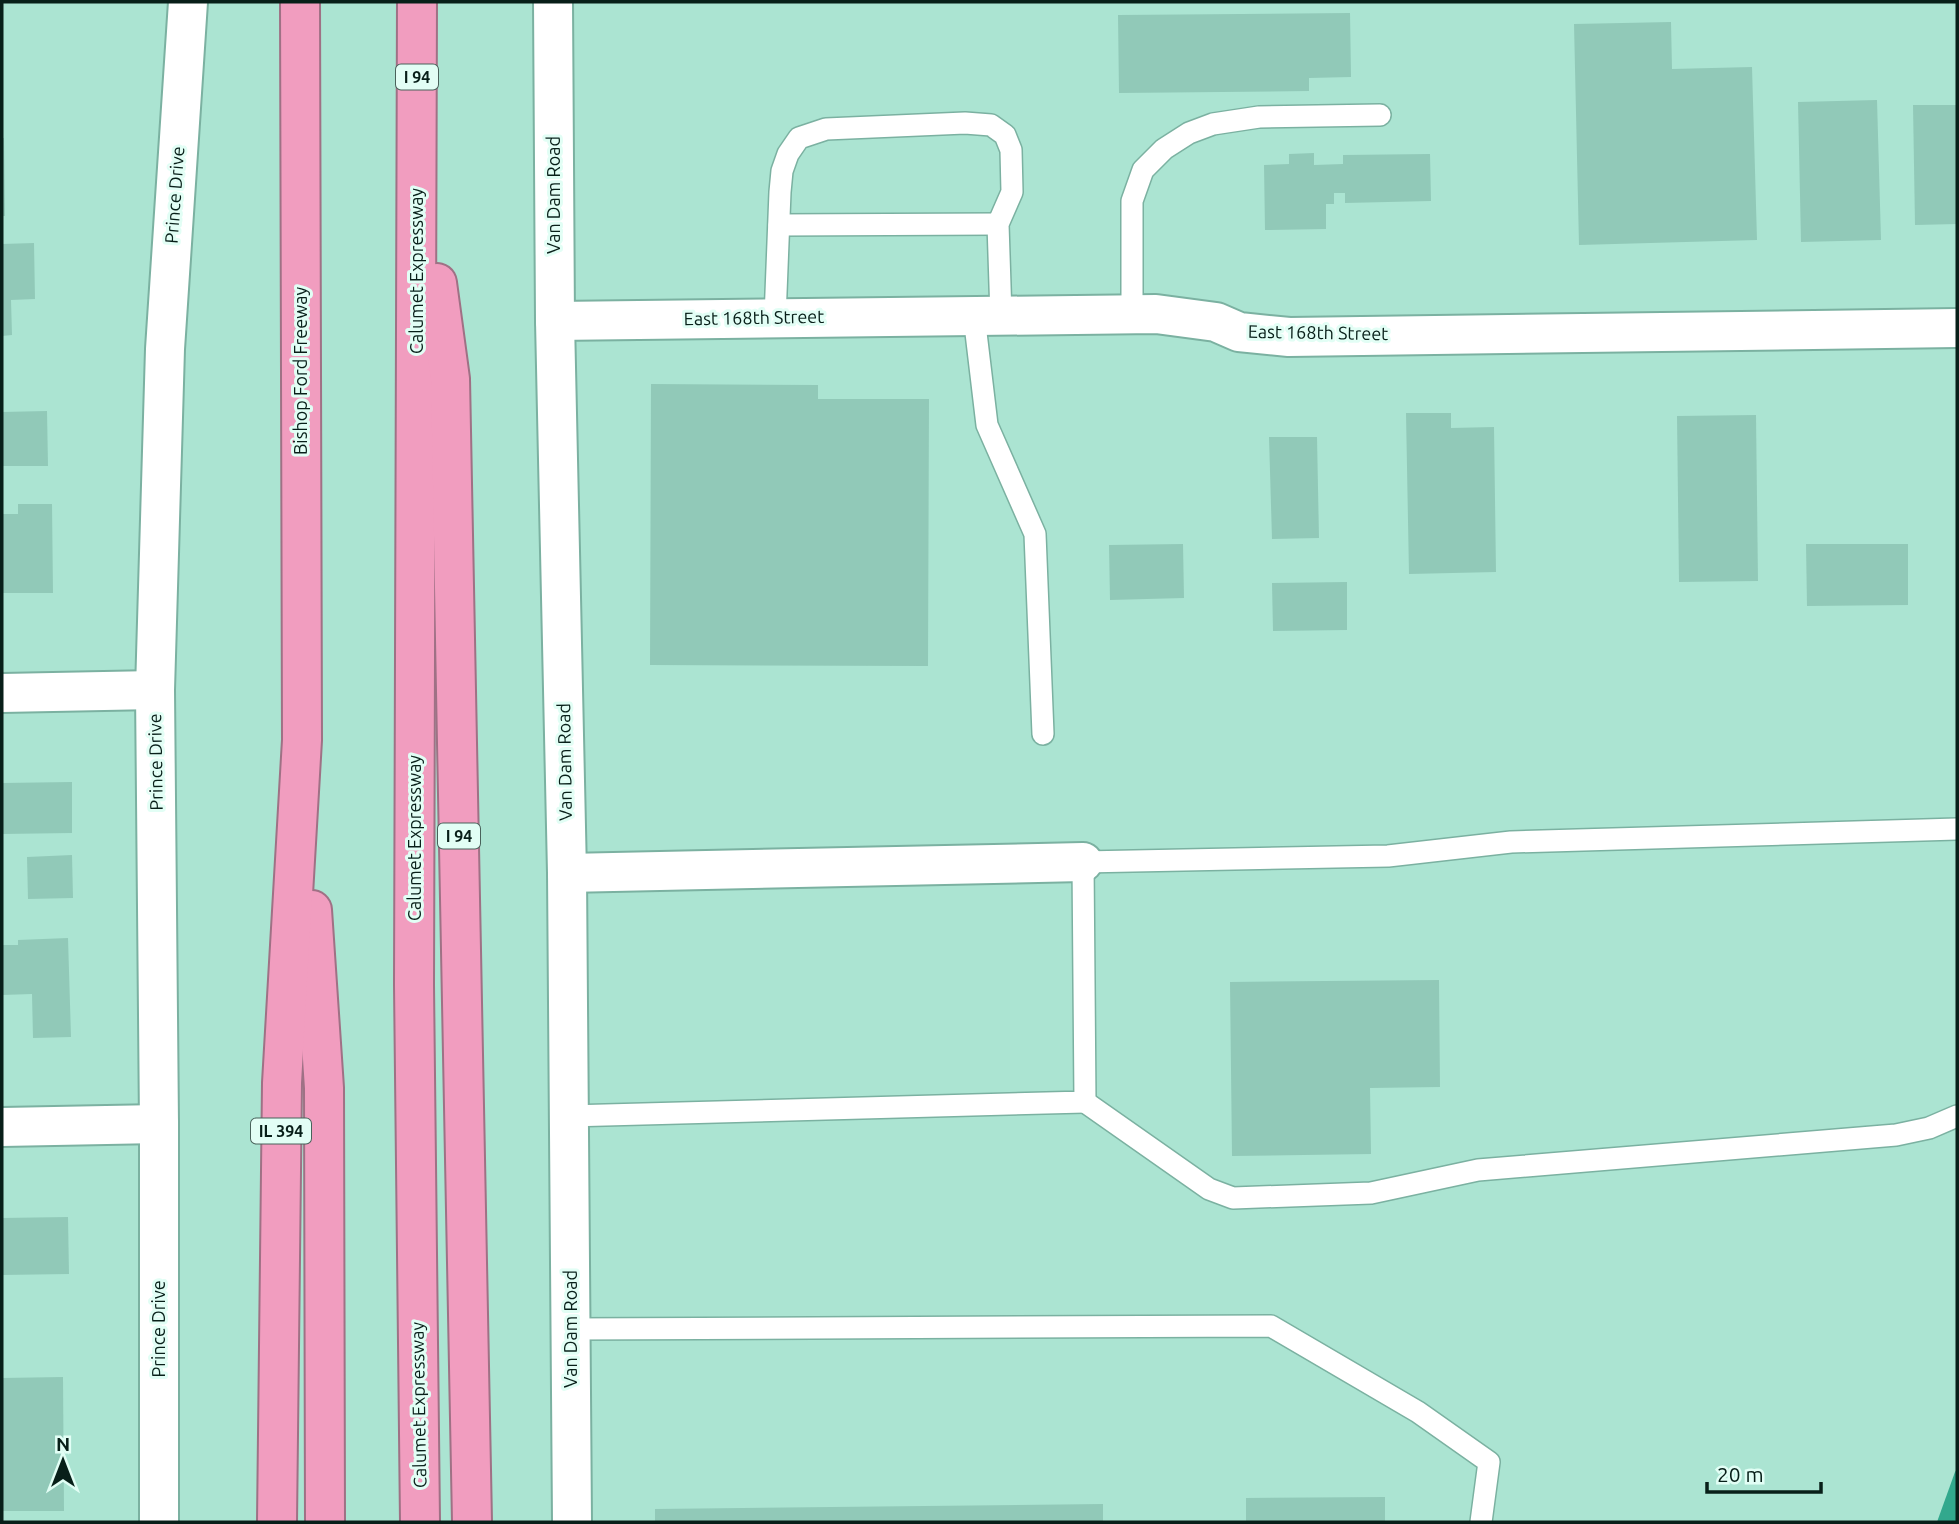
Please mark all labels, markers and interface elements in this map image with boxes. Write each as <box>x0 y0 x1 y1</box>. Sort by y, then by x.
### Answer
road number: I 94 <box>396 64 438 90</box>
street label: Van Dam Road <box>543 136 563 254</box>
street label: Prince Drive <box>161 146 187 244</box>
street label: Calumet Expressway <box>406 188 426 354</box>
street label: Bishop Ford Freeway <box>290 287 310 455</box>
street label: East 168th Street <box>684 306 824 328</box>
street label: East 168th Street <box>1248 321 1388 343</box>
street label: Van Dam Road <box>553 703 575 821</box>
street label: Prince Drive <box>144 713 166 811</box>
street label: Calumet Expressway <box>404 755 424 921</box>
road number: I 94 <box>438 824 480 848</box>
road number: IL 394 <box>251 1119 311 1144</box>
street label: Van Dam Road <box>560 1270 580 1388</box>
street label: Prince Drive <box>148 1280 168 1378</box>
street label: Calumet Expressway <box>407 1321 429 1488</box>
north arrow <box>28 1426 98 1496</box>
text: N <box>56 1433 70 1455</box>
scale bar <box>1707 1450 1821 1494</box>
text: 20 m <box>1717 1462 1764 1486</box>

